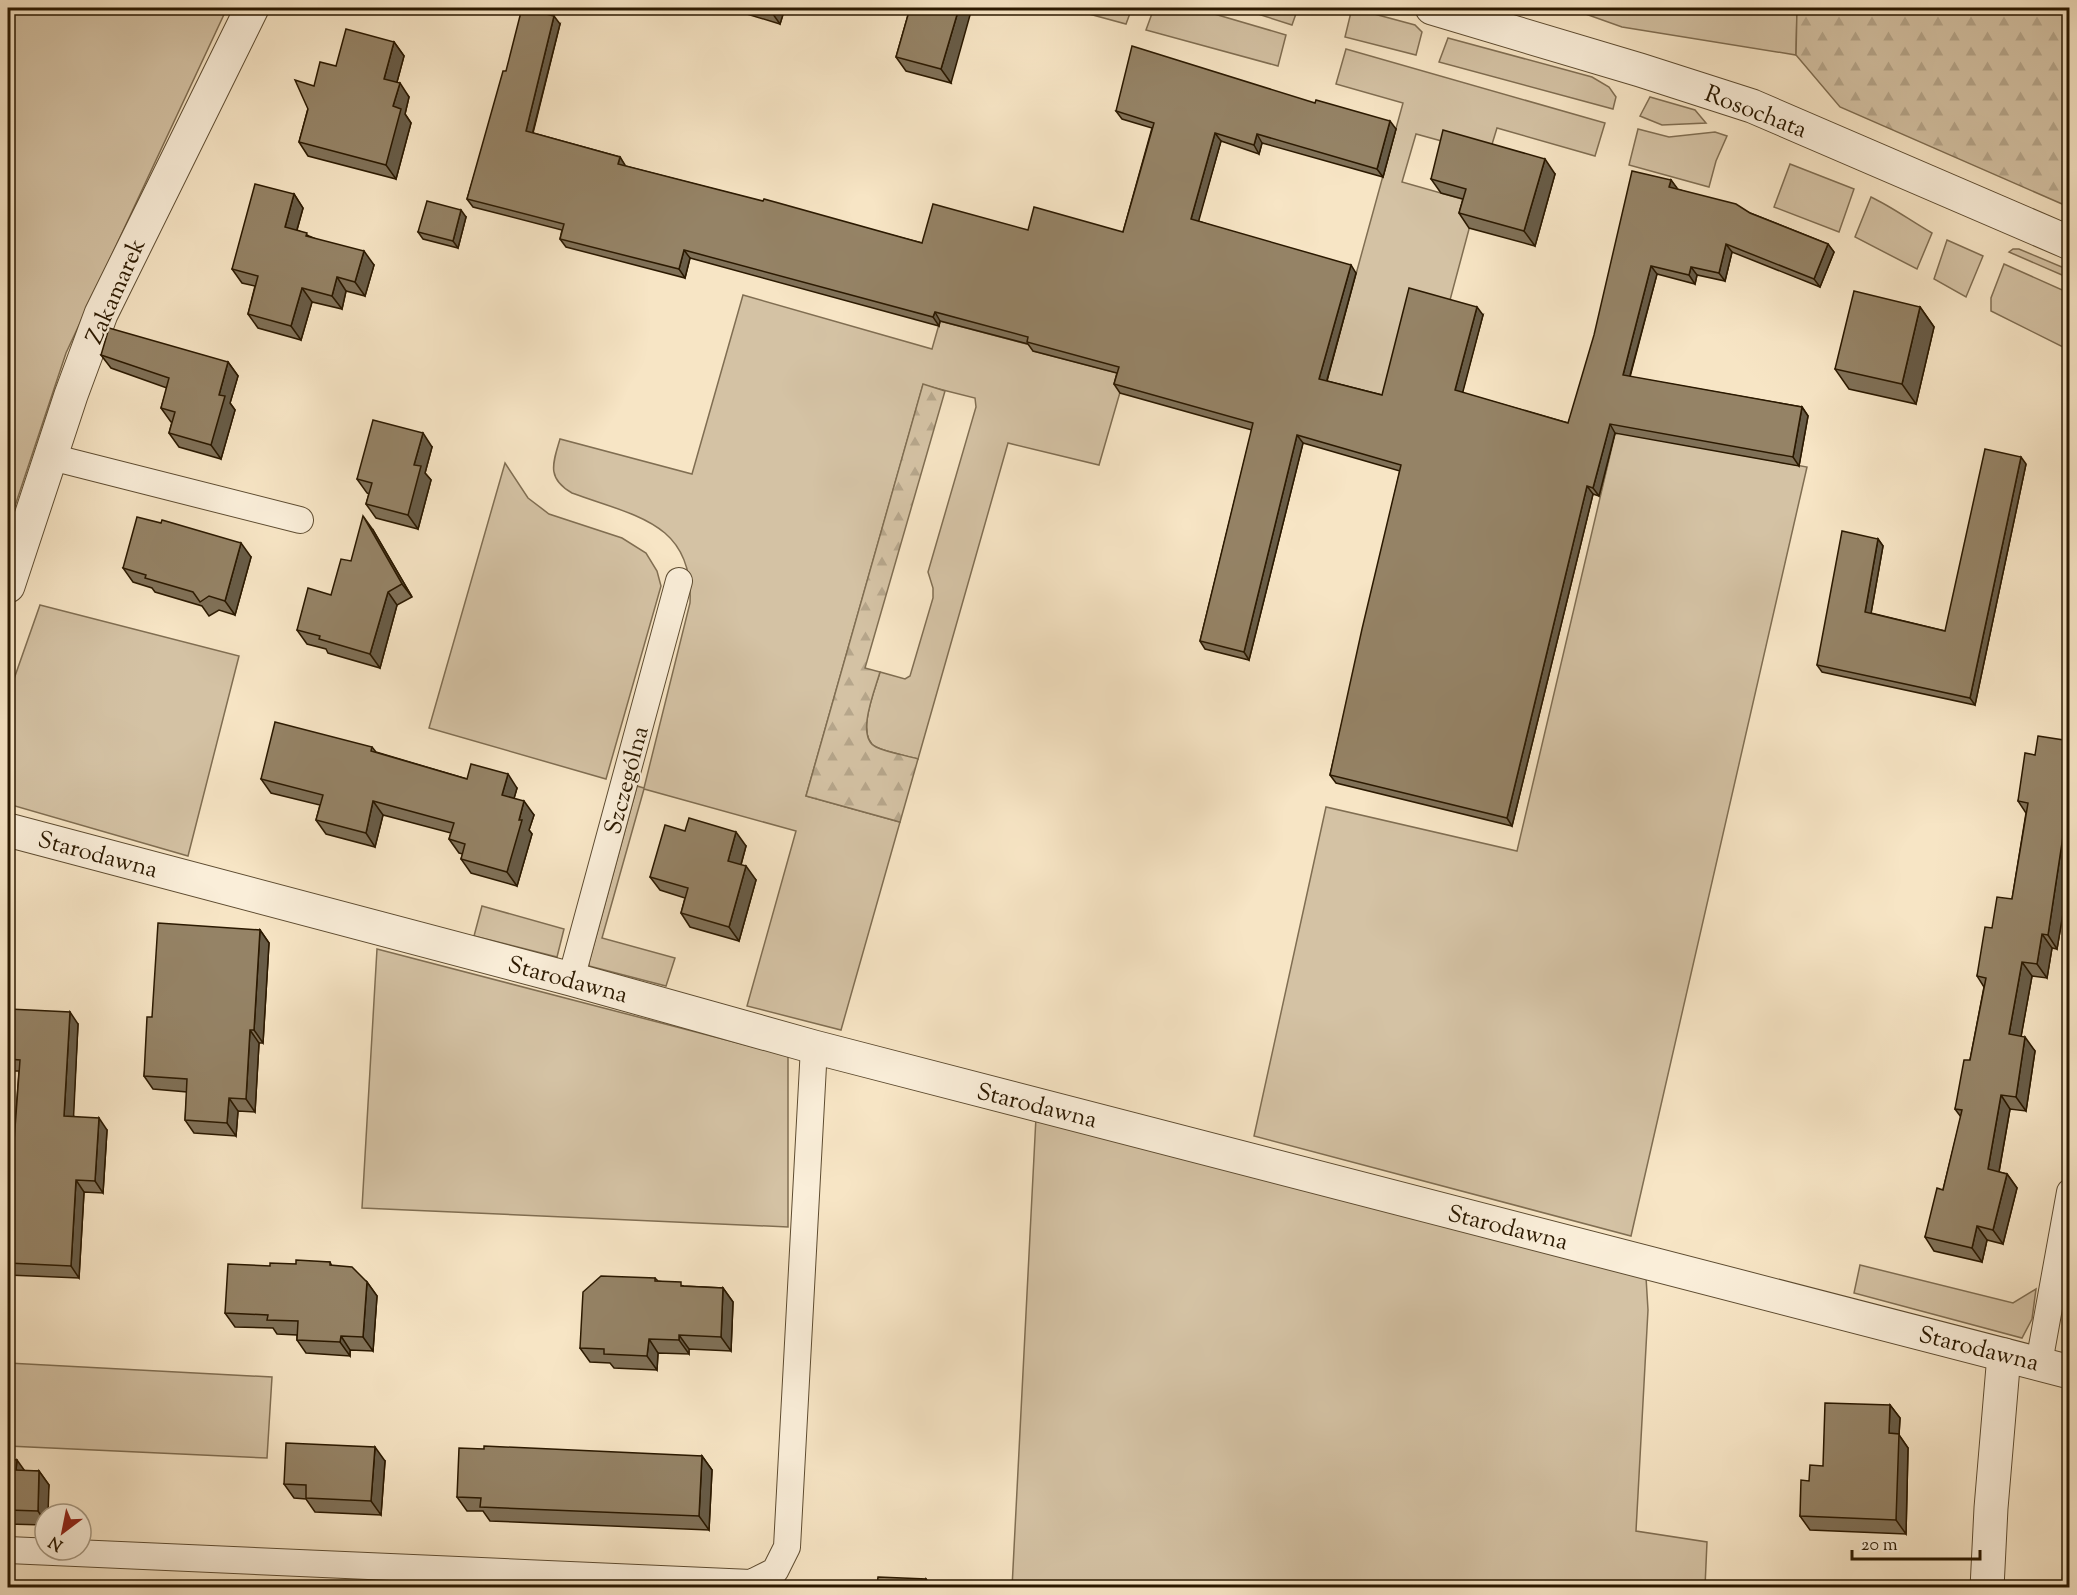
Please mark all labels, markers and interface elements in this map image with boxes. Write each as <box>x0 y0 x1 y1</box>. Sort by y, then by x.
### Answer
street label: Rosochata <box>1699 78 1811 148</box>
street label: Zakamarek <box>78 234 155 350</box>
street label: Szczególna <box>597 722 659 839</box>
street label: Starodawna <box>34 824 161 888</box>
street label: Starodawna <box>504 949 631 1013</box>
street label: Starodawna <box>973 1076 1100 1138</box>
street label: Starodawna <box>1444 1198 1571 1260</box>
street label: Starodawna <box>1915 1319 2042 1381</box>
north arrow <box>33 1502 93 1562</box>
scale bar <box>1852 1523 1980 1561</box>
text: N <box>45 1529 68 1556</box>
text: 20 m <box>1861 1533 1898 1559</box>

